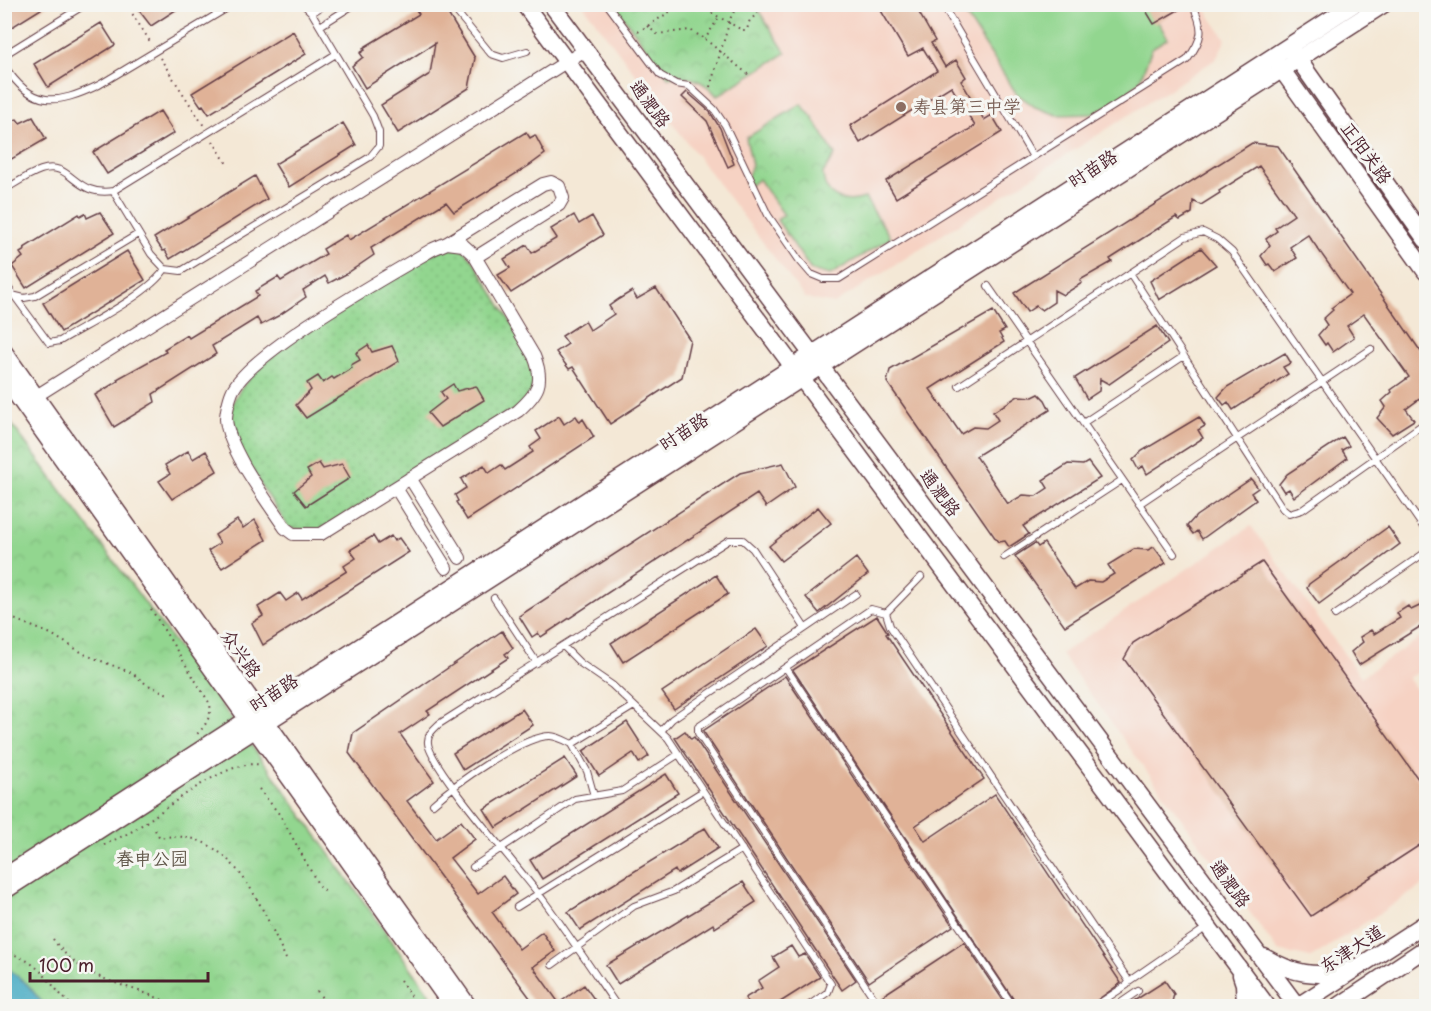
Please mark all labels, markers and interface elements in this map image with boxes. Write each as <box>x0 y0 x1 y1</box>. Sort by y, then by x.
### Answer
street label: 通淝路 <box>624 73 678 133</box>
place label: 寿县第三中学 <box>913 92 1021 119</box>
marker: 寿县第三中学 <box>894 100 908 114</box>
street label: 正阳关路 <box>1335 115 1399 189</box>
street label: 时苗路 <box>1062 142 1122 194</box>
street label: 时苗路 <box>653 405 713 457</box>
street label: 通淝路 <box>914 462 968 522</box>
street label: 众兴路 <box>216 623 269 683</box>
street label: 时苗路 <box>243 666 303 718</box>
park label: 春申公园 <box>116 844 188 871</box>
street label: 通淝路 <box>1204 853 1258 913</box>
street label: 东津大道 <box>1314 917 1389 979</box>
scale bar <box>30 945 208 983</box>
text: 100 m <box>39 951 94 978</box>

